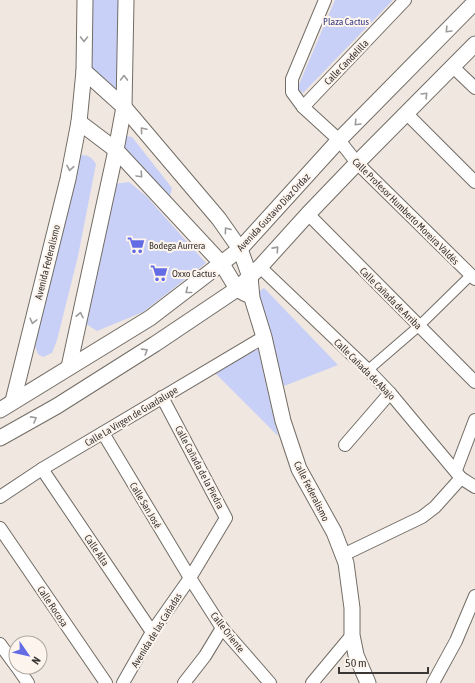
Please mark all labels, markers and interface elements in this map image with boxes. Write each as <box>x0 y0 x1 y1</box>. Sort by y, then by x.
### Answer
park label: Plaza Cactus <box>323 16 369 27</box>
one-way arrow <box>445 25 453 33</box>
one-way arrow <box>80 36 88 42</box>
street label: Calle Candelilla <box>322 37 371 87</box>
one-way arrow <box>120 75 128 81</box>
one-way arrow <box>420 92 428 100</box>
one-way arrow <box>354 118 361 126</box>
one-way arrow <box>141 128 148 135</box>
street label: Calle Profesor Humberto Moreira Valdés <box>350 156 461 267</box>
one-way arrow <box>66 165 75 171</box>
one-way arrow <box>135 170 143 178</box>
street label: Avenida Gustavo Díaz Ordaz <box>235 171 312 253</box>
street label: Avenida Federalismo <box>33 223 62 301</box>
one-way arrow <box>225 228 232 235</box>
supermarket icon: Bodega Aurrera <box>126 235 146 255</box>
place label: Bodega Aurrera <box>149 240 206 251</box>
one-way arrow <box>272 246 279 254</box>
supermarket icon: Oxxo Cactus <box>149 263 169 283</box>
street label: Calle Cañada de Arriba <box>357 265 424 332</box>
place label: Oxxo Cactus <box>172 268 216 279</box>
one-way arrow <box>185 286 192 293</box>
one-way arrow <box>76 312 84 318</box>
one-way arrow <box>29 318 37 325</box>
street label: Calle Cañada de Abajo <box>332 337 398 402</box>
one-way arrow <box>141 348 148 356</box>
street label: Calle La Virgen de Guadalupe <box>83 384 180 449</box>
one-way arrow <box>30 417 37 424</box>
street label: Calle Cañada de la Piedra <box>173 424 226 511</box>
street label: Calle Federalismo <box>292 459 331 523</box>
street label: Calle San José <box>128 480 164 530</box>
street label: Calle Alta <box>82 533 111 568</box>
street label: Calle Rocosa <box>35 584 70 629</box>
street label: Avenida de las Cañadas <box>129 591 184 670</box>
street label: Calle Oriente <box>208 610 247 655</box>
north arrow <box>8 635 48 675</box>
scale bar <box>339 649 428 675</box>
text: N <box>29 655 43 667</box>
text: 50 m <box>345 656 367 670</box>

